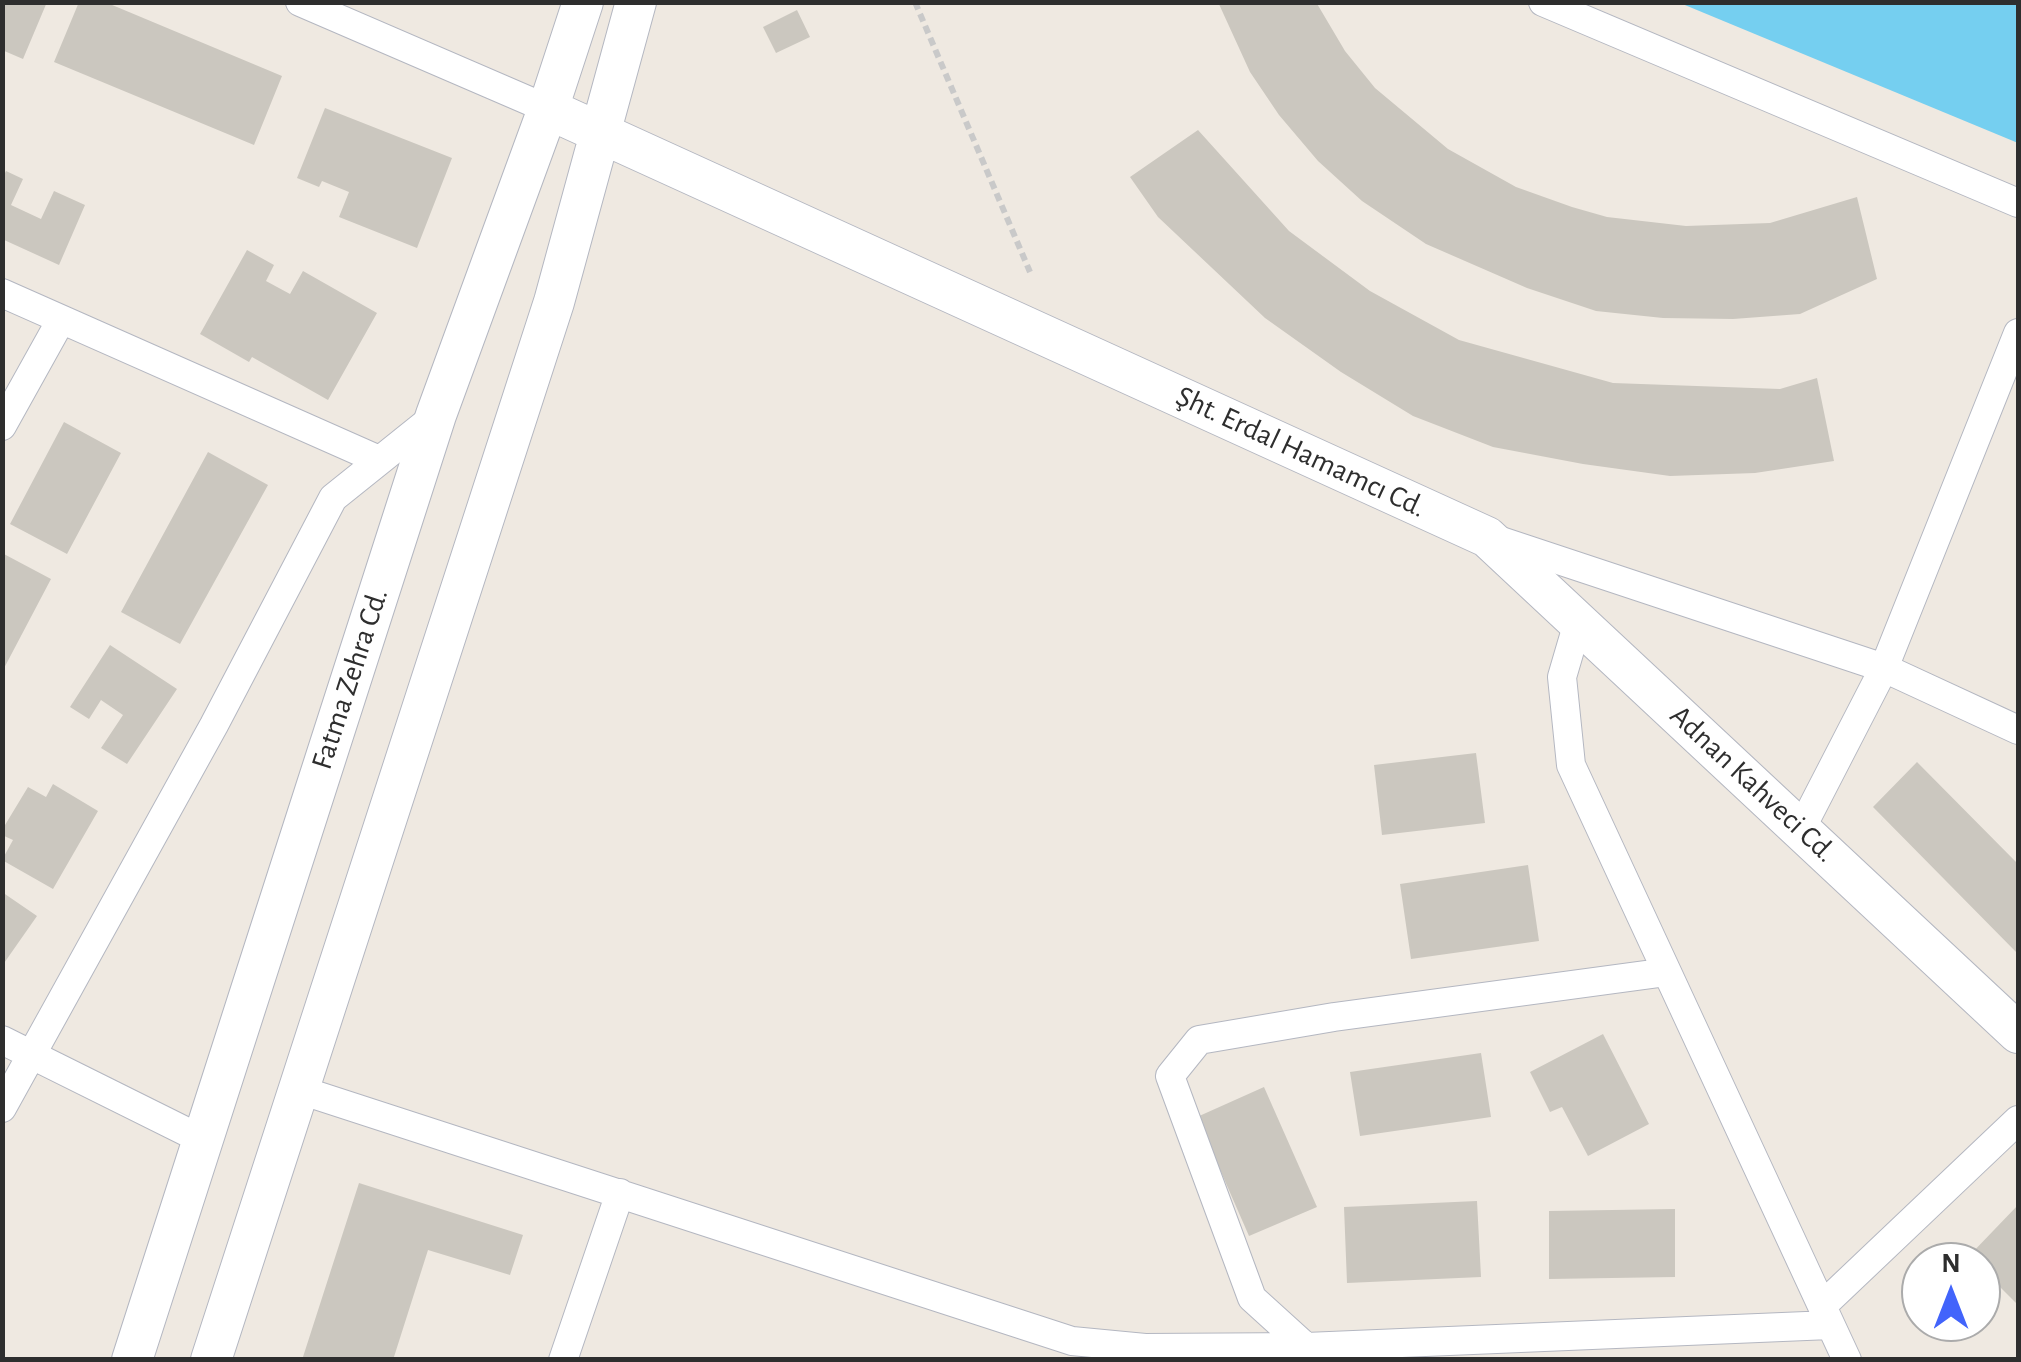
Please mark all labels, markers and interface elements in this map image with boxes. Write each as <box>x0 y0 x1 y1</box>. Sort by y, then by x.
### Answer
street label: Şht. Erdal Hamamcı Cd. <box>1170 378 1432 526</box>
street label: Fatma Zehra Cd. <box>304 584 396 774</box>
street label: Adnan Kahveci Cd. <box>1662 698 1844 870</box>
north arrow <box>1901 1242 2001 1342</box>
text: N <box>1941 1250 1961 1278</box>

